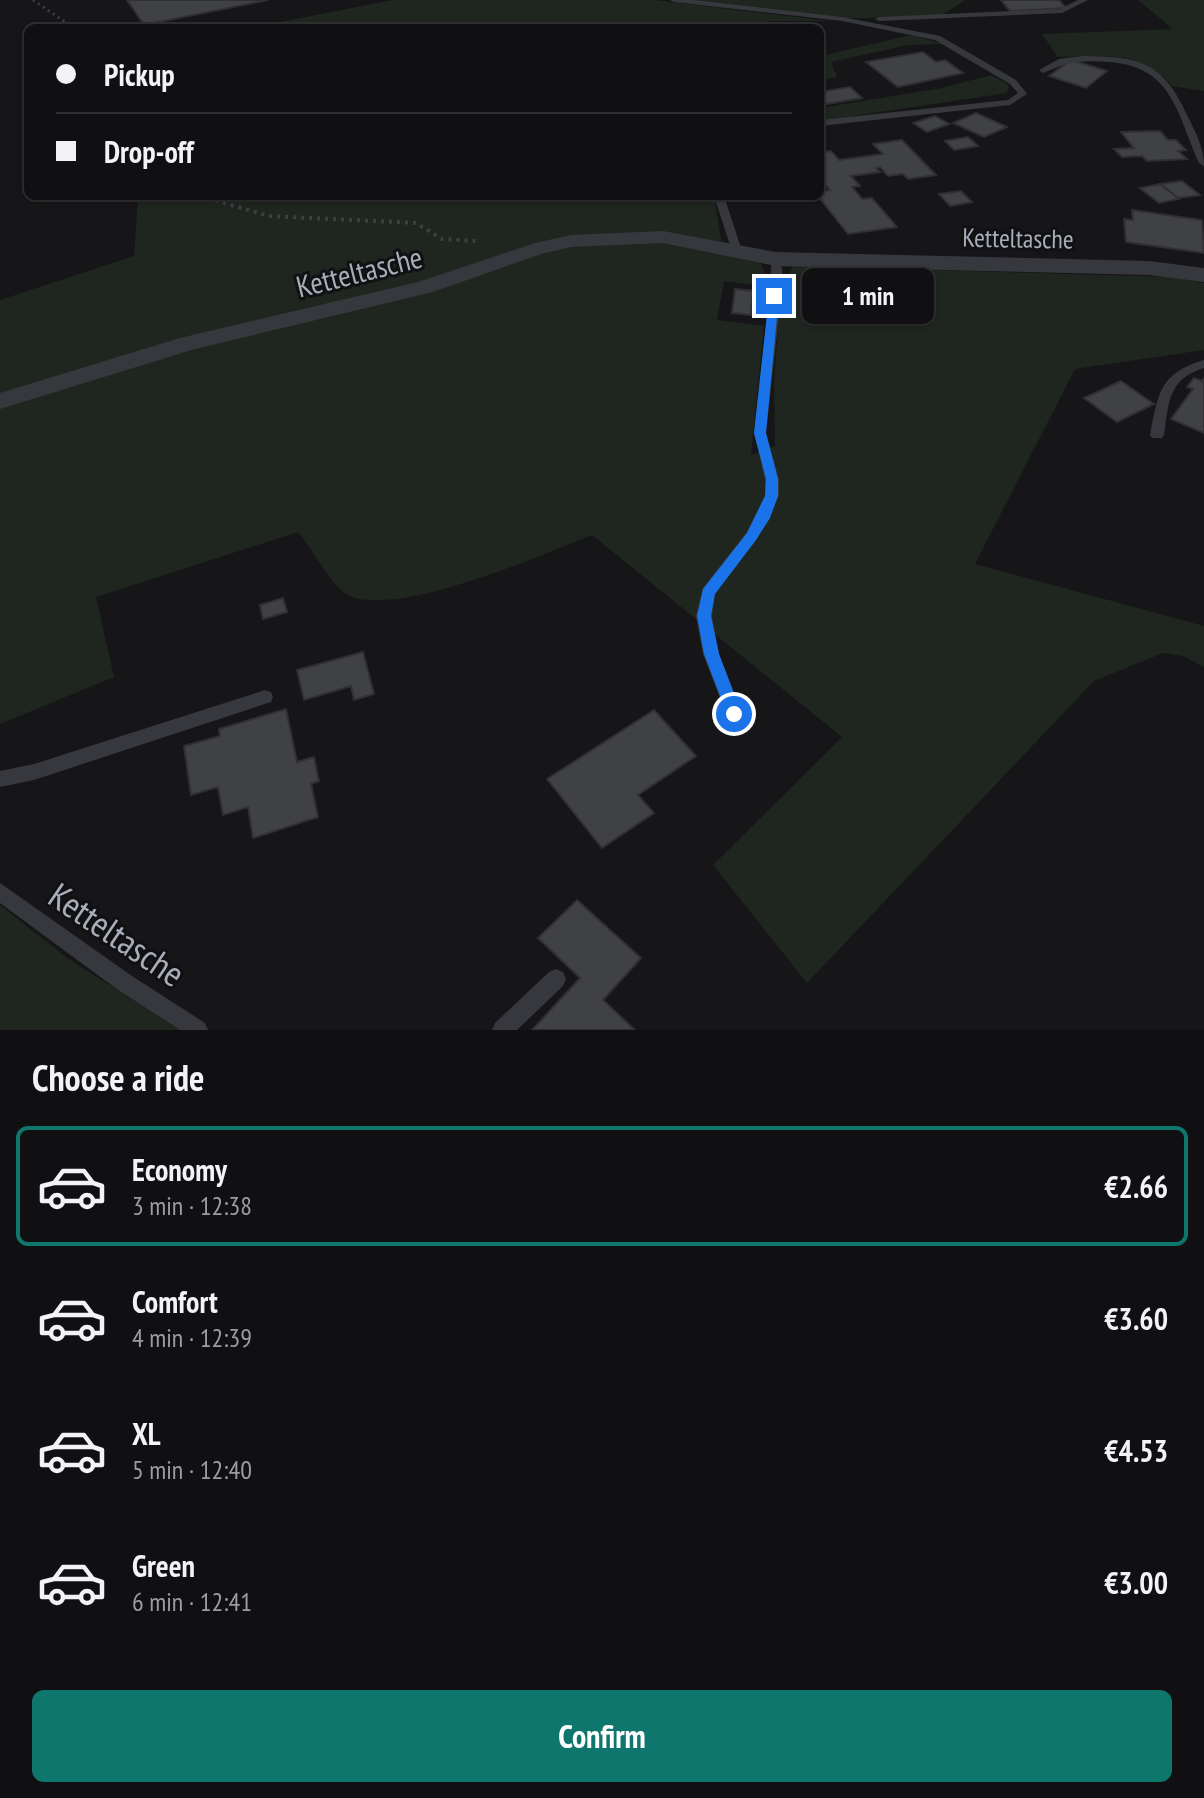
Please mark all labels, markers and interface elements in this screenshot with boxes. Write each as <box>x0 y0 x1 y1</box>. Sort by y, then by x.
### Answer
text: Pickup <box>104 55 175 94</box>
text: Drop-off <box>104 132 194 171</box>
street label: Ketteltasche <box>962 221 1074 255</box>
street label: Ketteltasche <box>292 237 426 305</box>
callout: 1 min <box>802 268 934 324</box>
route end <box>756 278 792 314</box>
text: 1 min <box>842 279 894 312</box>
route start <box>716 696 752 732</box>
street label: Ketteltasche <box>40 871 194 997</box>
text: Choose a ride <box>32 1054 204 1101</box>
icon: car <box>36 1150 108 1222</box>
text: Economy <box>132 1150 227 1189</box>
text: €2.66 <box>1104 1167 1168 1206</box>
text: 3 min · 12:38 <box>132 1189 252 1222</box>
icon: car <box>36 1282 108 1354</box>
text: Comfort <box>132 1282 218 1321</box>
text: €3.60 <box>1104 1299 1168 1338</box>
text: 4 min · 12:39 <box>132 1321 252 1354</box>
icon: car <box>36 1414 108 1486</box>
text: XL <box>132 1414 161 1453</box>
text: €4.53 <box>1104 1431 1168 1470</box>
text: 5 min · 12:40 <box>132 1453 252 1486</box>
icon: car <box>36 1546 108 1618</box>
text: Green <box>132 1546 195 1585</box>
text: €3.00 <box>1104 1563 1168 1602</box>
text: 6 min · 12:41 <box>132 1585 252 1618</box>
button: Confirm <box>32 1690 1172 1782</box>

